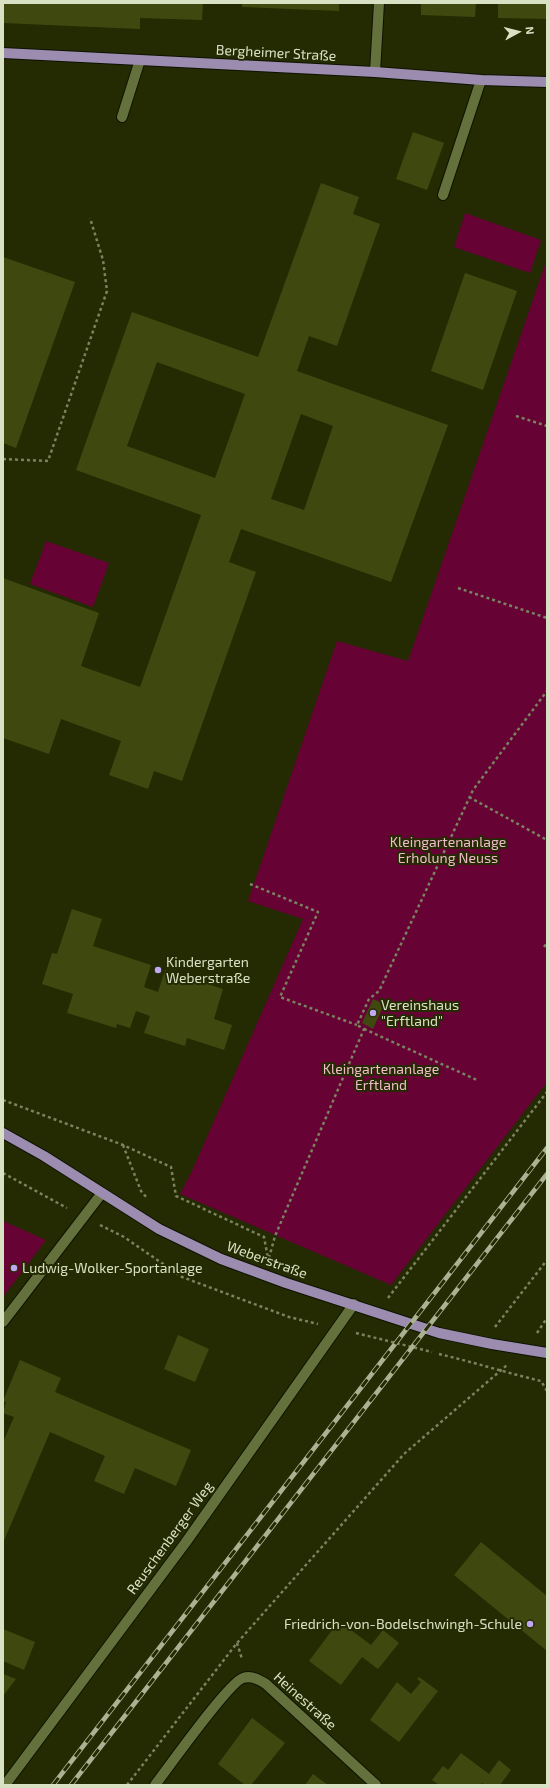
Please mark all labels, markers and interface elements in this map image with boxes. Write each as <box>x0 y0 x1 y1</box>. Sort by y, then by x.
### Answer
north arrow <box>498 12 538 52</box>
text: N <box>523 26 537 35</box>
street label: Bergheimer Straße <box>215 41 337 65</box>
park label: Kleingartenanlage Erholung Neuss <box>390 834 506 866</box>
place label: Kindergarten Weberstraße <box>166 954 250 986</box>
marker: Kindergarten Weberstraße <box>153 965 163 975</box>
place label: Vereinshaus "Erftland" <box>381 997 459 1030</box>
marker: Vereinshaus "Erftland" <box>368 1008 378 1018</box>
park label: Kleingartenanlage Erftland <box>323 1061 439 1094</box>
street label: Weberstraße <box>224 1238 310 1282</box>
place label: Ludwig-Wolker-Sportanlage <box>22 1260 203 1276</box>
marker: Ludwig-Wolker-Sportanlage <box>9 1263 19 1273</box>
street label: Reuschenberger Weg <box>123 1478 217 1598</box>
place label: Friedrich-von-Bodelschwingh-Schule <box>284 1616 522 1632</box>
marker: Friedrich-von-Bodelschwingh-Schule <box>525 1619 535 1629</box>
street label: Heinestraße <box>270 1668 340 1734</box>

